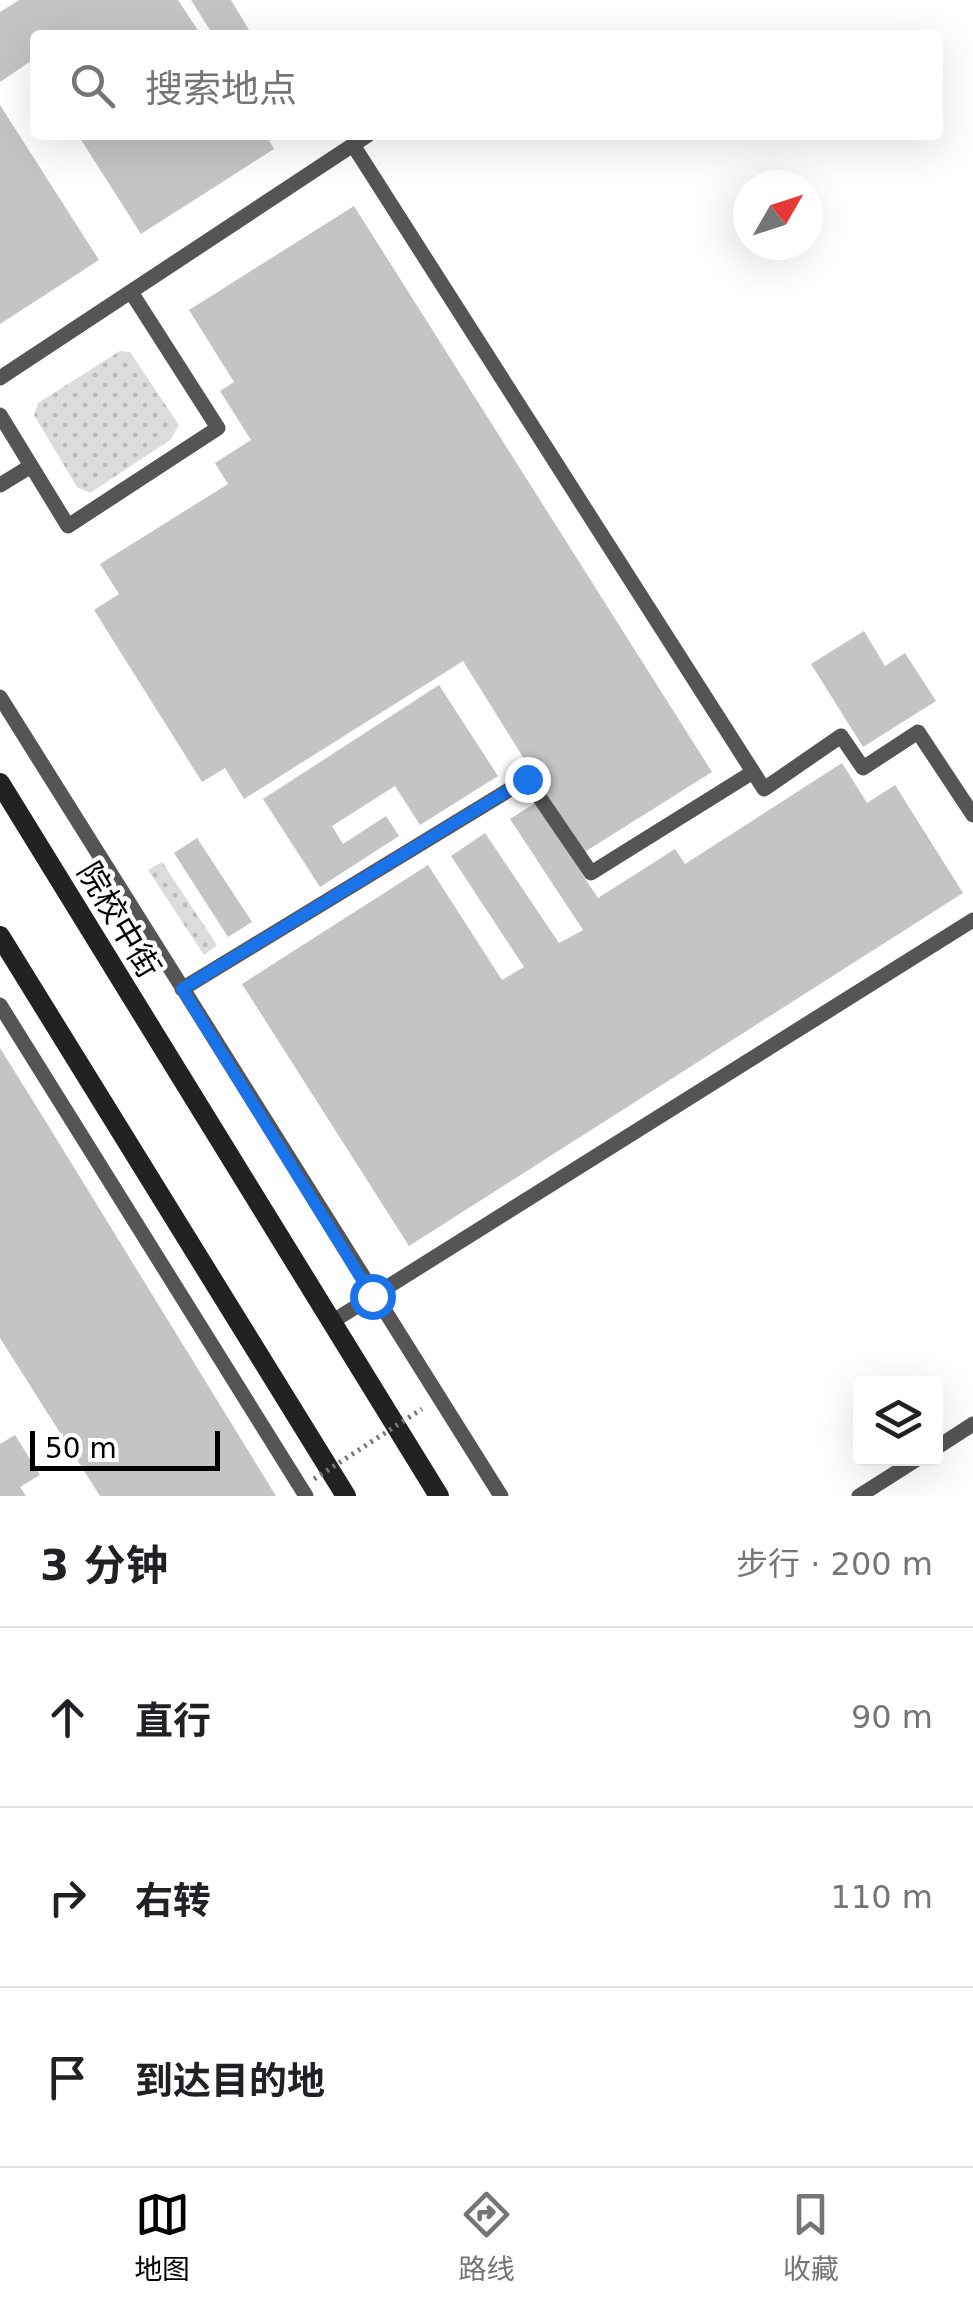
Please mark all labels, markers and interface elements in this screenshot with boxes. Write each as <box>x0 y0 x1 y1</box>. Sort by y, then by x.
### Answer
search box <box>30 30 943 140</box>
icon: search <box>65 58 120 113</box>
text: 搜索地点 <box>145 67 297 111</box>
north arrow <box>733 170 823 260</box>
route end <box>505 757 551 803</box>
street label: 院校中街 <box>70 855 168 985</box>
route start <box>350 1274 396 1320</box>
map controls <box>853 1376 943 1466</box>
button: layers <box>853 1376 943 1466</box>
scale bar <box>30 1426 220 1470</box>
text: 50 m <box>45 1432 117 1465</box>
text: 3 分钟 <box>40 1541 168 1590</box>
text: 步行 · 200 m <box>736 1545 933 1583</box>
icon: ahead <box>40 1690 95 1745</box>
text: 90 m <box>851 1698 933 1736</box>
text: 直行 <box>135 1699 211 1743</box>
icon: right <box>40 1870 95 1925</box>
text: 110 m <box>831 1878 933 1916</box>
text: 右转 <box>135 1879 211 1923</box>
icon: arrive <box>40 2050 95 2105</box>
text: 到达目的地 <box>135 2059 325 2103</box>
tab: 地图 <box>134 2187 190 2287</box>
tab: 路线 <box>458 2187 515 2287</box>
tab: 收藏 <box>783 2187 839 2287</box>

